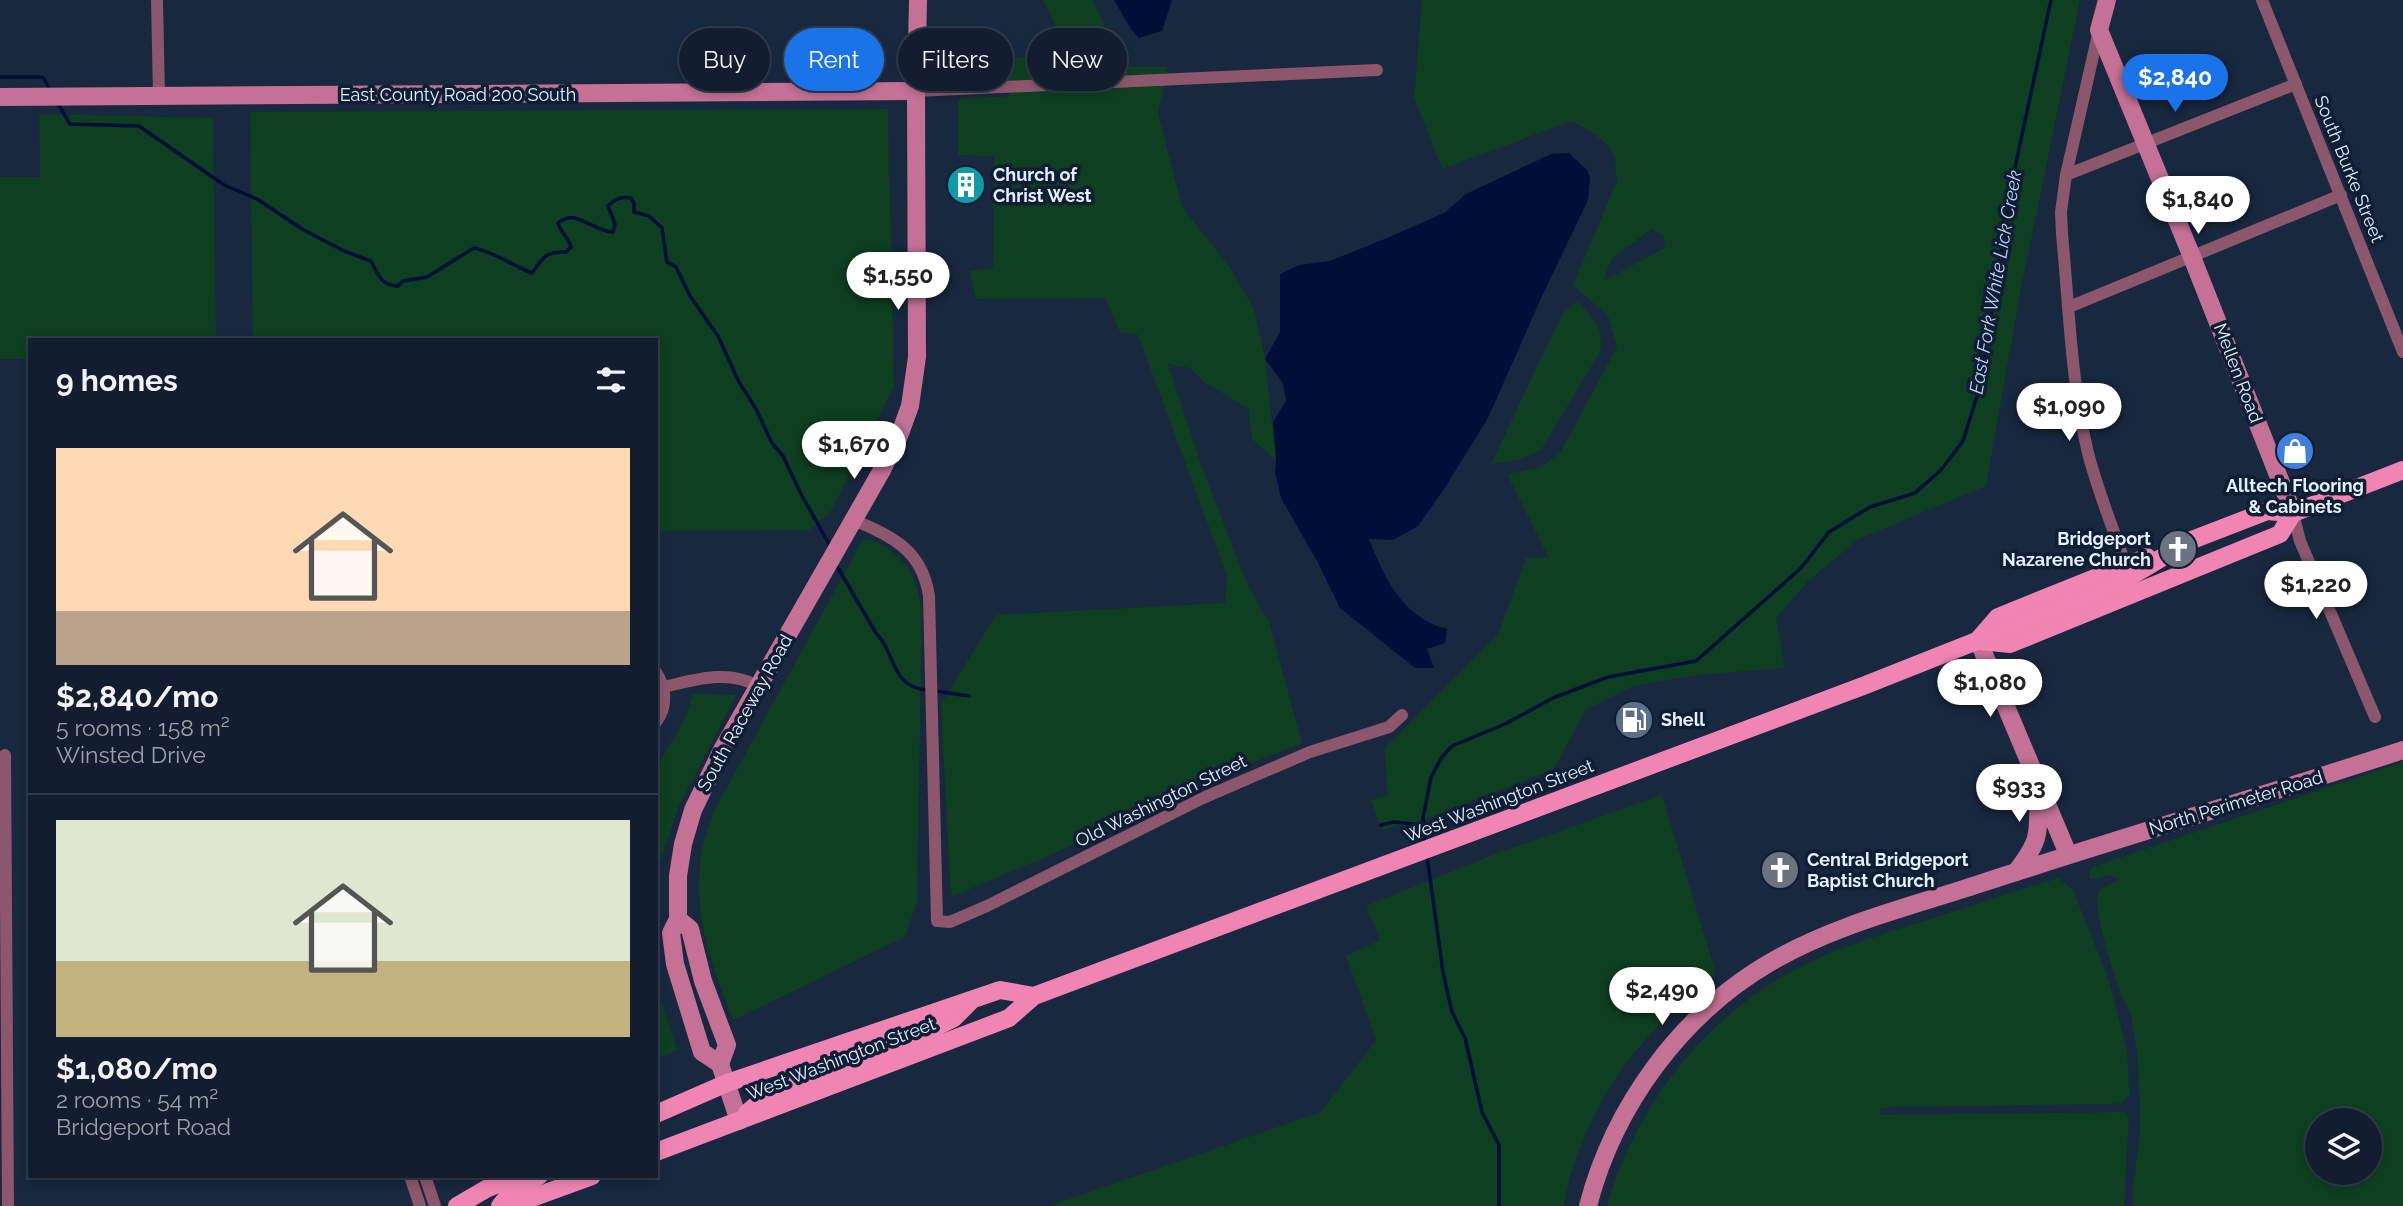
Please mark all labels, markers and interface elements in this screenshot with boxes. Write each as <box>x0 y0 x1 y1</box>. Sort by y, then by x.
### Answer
chip: Buy <box>679 28 770 91</box>
chip: Rent <box>784 28 884 91</box>
chip: Filters <box>898 28 1013 91</box>
chip: New <box>1027 28 1127 91</box>
pin: $2,840 <box>2118 54 2232 114</box>
text: $2,840 <box>2138 63 2212 90</box>
street label: East County Road 200 South <box>340 84 576 105</box>
street label: South Burke Street <box>2310 92 2389 245</box>
building icon: Church of Christ West <box>945 164 987 206</box>
place label: Church of Christ West <box>993 164 1092 206</box>
water label: East Fork White Lick Creek <box>1964 168 2026 396</box>
pin: $1,840 <box>2141 176 2255 236</box>
text: $1,840 <box>2162 185 2234 212</box>
pin: $1,550 <box>841 252 955 312</box>
text: $1,550 <box>863 261 933 288</box>
street label: Mellen Road <box>2210 320 2267 426</box>
icon: filters <box>592 361 630 399</box>
text: 9 homes <box>56 363 178 398</box>
pin: $1,090 <box>2012 384 2126 443</box>
text: $1,090 <box>2032 392 2106 419</box>
pin: $1,670 <box>797 421 911 481</box>
text: $1,670 <box>818 430 890 457</box>
shop icon: Alltech Flooring & Cabinets <box>2274 430 2316 472</box>
place label: Alltech Flooring & Cabinets <box>2226 475 2364 517</box>
icon: home <box>280 493 406 619</box>
place label: Bridgeport Nazarene Church <box>2002 528 2151 570</box>
church icon: Bridgeport Nazarene Church <box>2157 528 2199 570</box>
pin: $1,220 <box>2259 562 2373 621</box>
text: $1,220 <box>2280 570 2352 597</box>
street label: South Raceway Road <box>693 631 796 795</box>
pin: $1,080 <box>1933 660 2047 719</box>
text: $1,080 <box>1953 668 2027 695</box>
text: $2,840/mo <box>56 679 218 714</box>
fuel station icon: Shell <box>1613 699 1655 741</box>
place label: Shell <box>1661 709 1705 730</box>
text: 5 rooms · 158 m² <box>56 714 230 741</box>
text: Winsted Drive <box>56 741 206 768</box>
street label: Old Washington Street <box>1072 750 1250 851</box>
street label: West Washington Street <box>1401 755 1596 846</box>
pin: $933 <box>1978 764 2060 824</box>
street label: North Perimeter Road <box>2146 766 2325 839</box>
text: $933 <box>1992 773 2046 800</box>
church icon: Central Bridgeport Baptist Church <box>1759 849 1801 891</box>
place label: Central Bridgeport Baptist Church <box>1807 849 1969 891</box>
icon: home <box>280 865 406 991</box>
pin: $2,490 <box>1605 968 1719 1027</box>
text: $2,490 <box>1625 976 1699 1003</box>
street label: West Washington Street <box>743 1013 938 1104</box>
text: $1,080/mo <box>56 1051 218 1086</box>
text: 2 rooms · 54 m² <box>56 1086 218 1113</box>
map controls <box>2305 1108 2382 1185</box>
button: layers <box>2305 1108 2382 1185</box>
text: Bridgeport Road <box>56 1113 231 1140</box>

